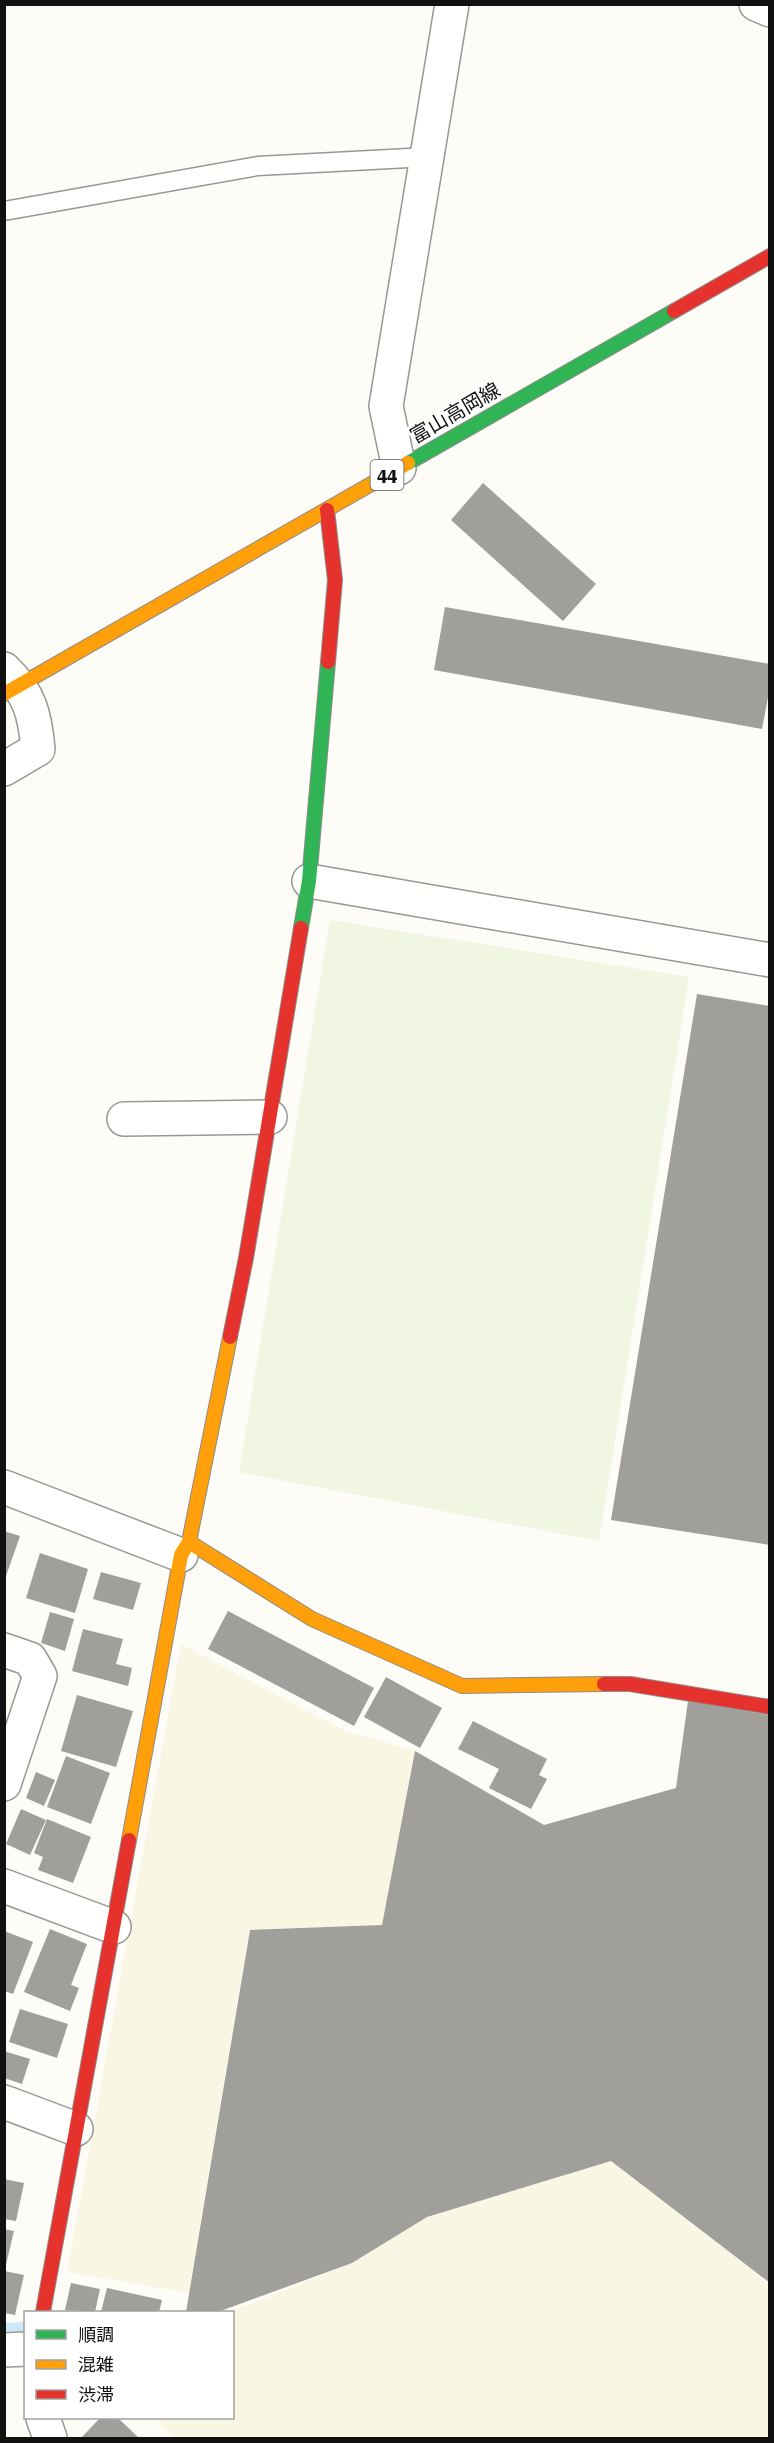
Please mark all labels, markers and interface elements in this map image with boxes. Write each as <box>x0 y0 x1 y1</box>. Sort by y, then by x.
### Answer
street label: 富山高岡線 <box>406 378 504 448</box>
road number: 44 <box>370 460 404 490</box>
legend <box>24 2311 234 2419</box>
text: 順調 <box>78 2324 114 2345</box>
text: 混雑 <box>78 2354 114 2375</box>
text: 渋滞 <box>78 2384 114 2405</box>

